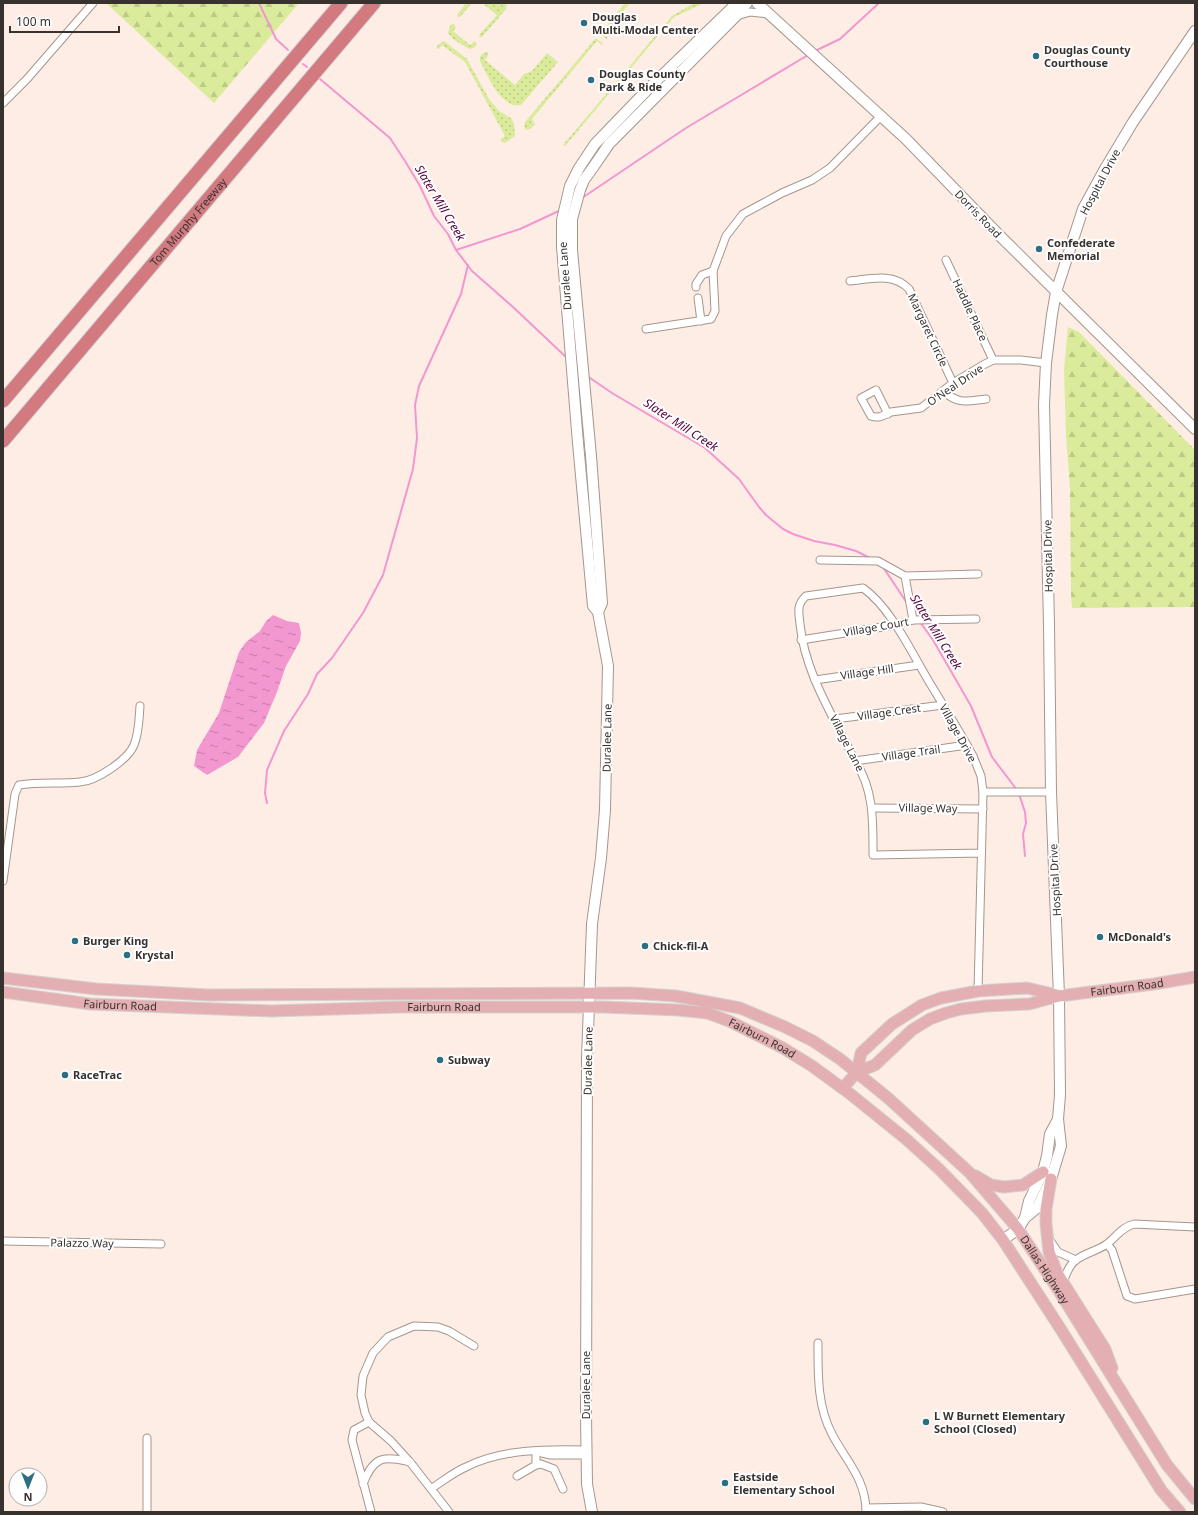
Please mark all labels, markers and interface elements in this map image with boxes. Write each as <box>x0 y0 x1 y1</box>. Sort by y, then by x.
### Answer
scale bar <box>10 8 119 34</box>
place label: Douglas Multi-Modal Center <box>592 9 698 37</box>
text: 100 m <box>16 13 51 30</box>
marker: Douglas Multi-Modal Center <box>579 18 589 28</box>
place label: Douglas County Courthouse <box>1044 42 1131 70</box>
marker: Douglas County Courthouse <box>1031 51 1041 61</box>
place label: Douglas County Park & Ride <box>599 66 686 94</box>
marker: Douglas County Park & Ride <box>586 75 596 85</box>
street label: Hospital Drive <box>1076 146 1123 217</box>
water label: Slater Mill Creek <box>411 162 470 245</box>
street label: Tom Murphy Freeway <box>146 174 230 269</box>
street label: Dorris Road <box>952 186 1005 241</box>
place label: Confederate Memorial <box>1047 235 1115 263</box>
street label: Duralee Lane <box>555 241 574 311</box>
marker: Confederate Memorial <box>1034 244 1044 254</box>
street label: Haddle Place <box>950 276 991 343</box>
street label: Margaret Circle <box>905 291 952 369</box>
street label: O'Neal Drive <box>924 360 986 409</box>
water label: Slater Mill Creek <box>641 394 723 456</box>
street label: Hospital Drive <box>1039 520 1056 593</box>
water label: Slater Mill Creek <box>906 591 967 674</box>
street label: Village Court <box>842 613 910 640</box>
street label: Village Hill <box>839 660 895 683</box>
street label: Village Crest <box>856 700 922 723</box>
street label: Village Drive <box>936 701 981 765</box>
street label: Duralee Lane <box>598 704 615 772</box>
street label: Village Lane <box>827 712 868 774</box>
street label: Village Trail <box>881 741 941 764</box>
street label: Village Way <box>898 799 958 816</box>
street label: Hospital Drive <box>1045 843 1064 917</box>
place label: McDonald's <box>1108 929 1172 944</box>
marker: McDonald's <box>1095 932 1105 942</box>
place label: Burger King <box>83 933 148 948</box>
marker: Burger King <box>70 936 80 946</box>
place label: Chick-fil-A <box>653 938 709 953</box>
marker: Chick-fil-A <box>640 941 650 951</box>
place label: Krystal <box>135 947 174 962</box>
marker: Krystal <box>122 950 132 960</box>
street label: Fairburn Road <box>1089 975 1165 999</box>
street label: Fairburn Road <box>83 995 157 1014</box>
street label: Fairburn Road <box>407 999 481 1014</box>
street label: Fairburn Road <box>726 1014 799 1061</box>
street label: Duralee Lane <box>579 1027 596 1095</box>
place label: Subway <box>448 1052 491 1067</box>
marker: Subway <box>435 1055 445 1065</box>
place label: RaceTrac <box>73 1067 122 1082</box>
marker: RaceTrac <box>60 1070 70 1080</box>
street label: Dallas Highway <box>1017 1232 1073 1307</box>
street label: Palazzo Way <box>50 1234 114 1251</box>
street label: Duralee Lane <box>578 1351 593 1419</box>
place label: L W Burnett Elementary School (Closed) <box>934 1408 1066 1436</box>
marker: L W Burnett Elementary School (Closed) <box>921 1417 931 1427</box>
north arrow <box>8 1467 48 1507</box>
place label: Eastside Elementary School <box>733 1469 835 1497</box>
marker: Eastside Elementary School <box>720 1478 730 1488</box>
text: N <box>24 1490 32 1505</box>

